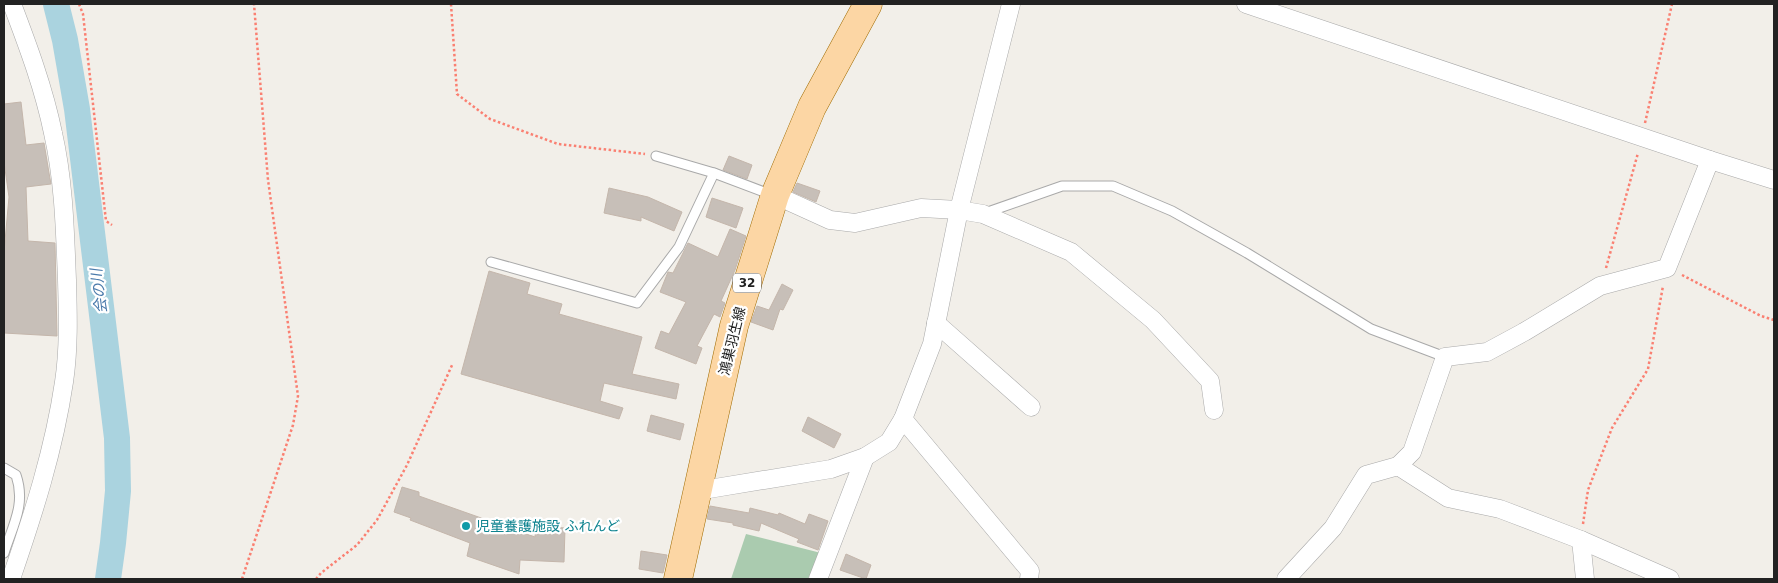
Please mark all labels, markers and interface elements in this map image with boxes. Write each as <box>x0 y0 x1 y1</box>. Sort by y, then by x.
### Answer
water label: 会の川 <box>87 266 111 314</box>
road number: 32 <box>733 274 761 292</box>
street label: 鴻巣羽生線 <box>716 305 748 377</box>
place label: 児童養護施設 ふれんど <box>476 518 620 534</box>
marker: 児童養護施設 ふれんど <box>460 520 472 532</box>

